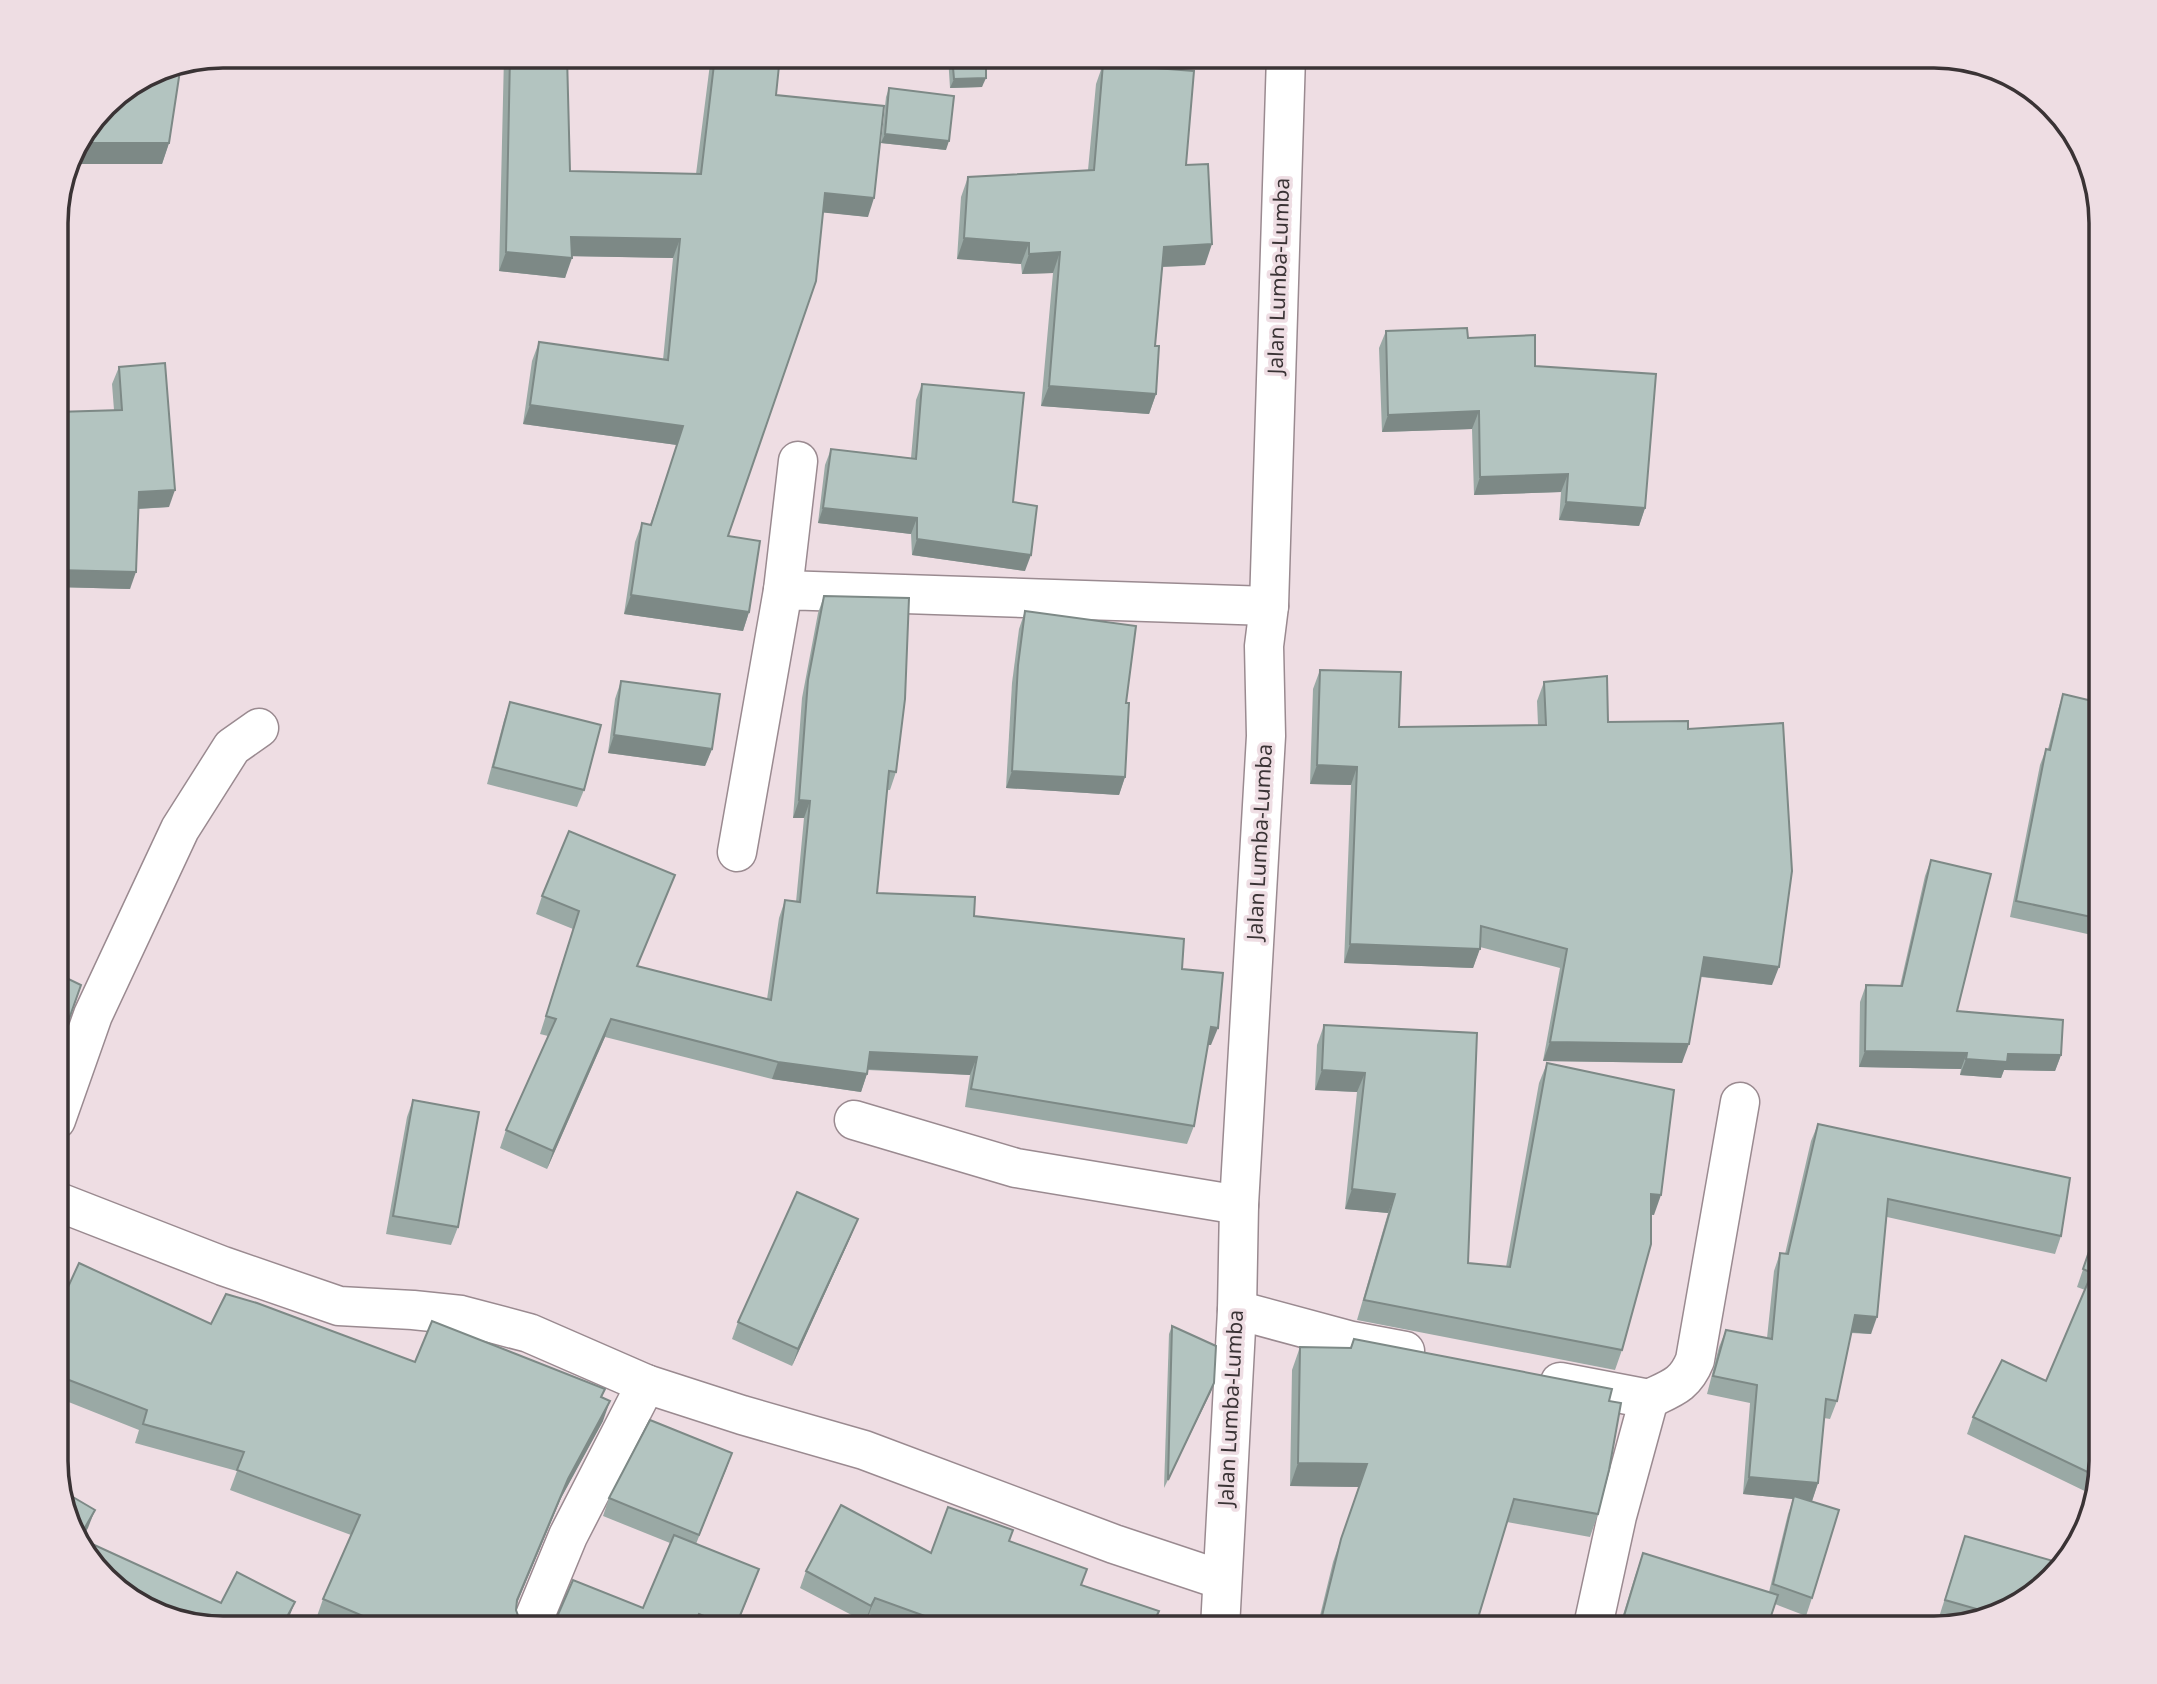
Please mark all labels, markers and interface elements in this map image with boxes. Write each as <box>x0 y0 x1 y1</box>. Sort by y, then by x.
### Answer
street label: Jalan Lumba-Lumba <box>1261 177 1295 377</box>
street label: Jalan Lumba-Lumba <box>1240 743 1278 943</box>
street label: Jalan Lumba-Lumba <box>1211 1309 1249 1509</box>

